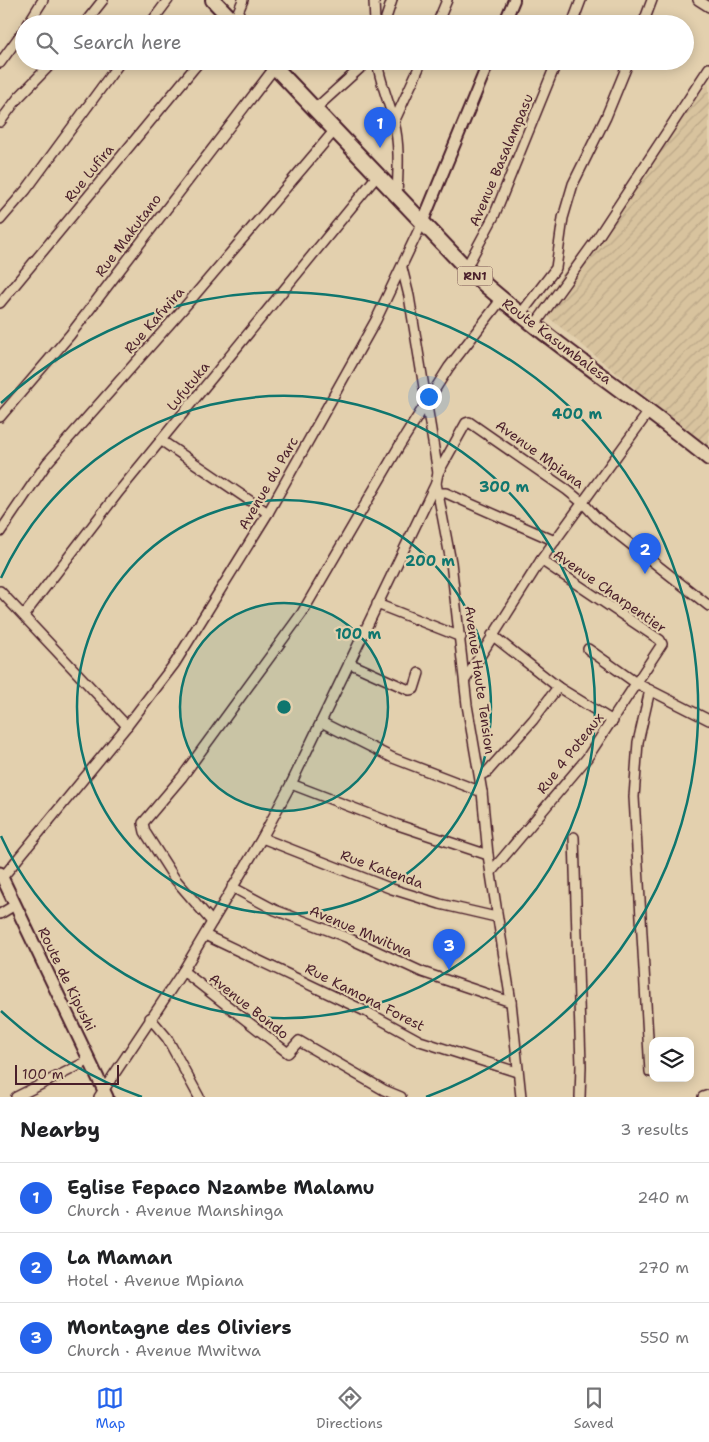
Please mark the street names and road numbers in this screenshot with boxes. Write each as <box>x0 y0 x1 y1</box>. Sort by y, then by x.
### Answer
street label: Avenue Basalampasu <box>465 91 537 229</box>
street label: Rue Lufira <box>60 140 118 205</box>
street label: Rue Makutano <box>91 190 165 280</box>
road number: RN1 <box>458 266 492 286</box>
street label: Rue Kafwira <box>120 283 188 357</box>
street label: Route Kasumbalesa <box>499 294 616 388</box>
street label: Lufutuka <box>163 357 214 414</box>
street label: Avenue Mpiana <box>492 416 588 492</box>
street label: Avenue du Parc <box>234 433 302 533</box>
street label: Avenue Charpentier <box>550 545 670 637</box>
street label: Avenue Haute Tension <box>461 605 499 756</box>
street label: Rue 4 Poteaux <box>533 709 607 797</box>
street label: Rue Katenda <box>338 846 426 892</box>
street label: Avenue Mwitwa <box>307 901 415 961</box>
street label: Route de Kipushi <box>34 924 100 1034</box>
street label: Rue Kamona Forest <box>302 959 428 1035</box>
street label: Avenue Bondo <box>205 969 293 1043</box>

